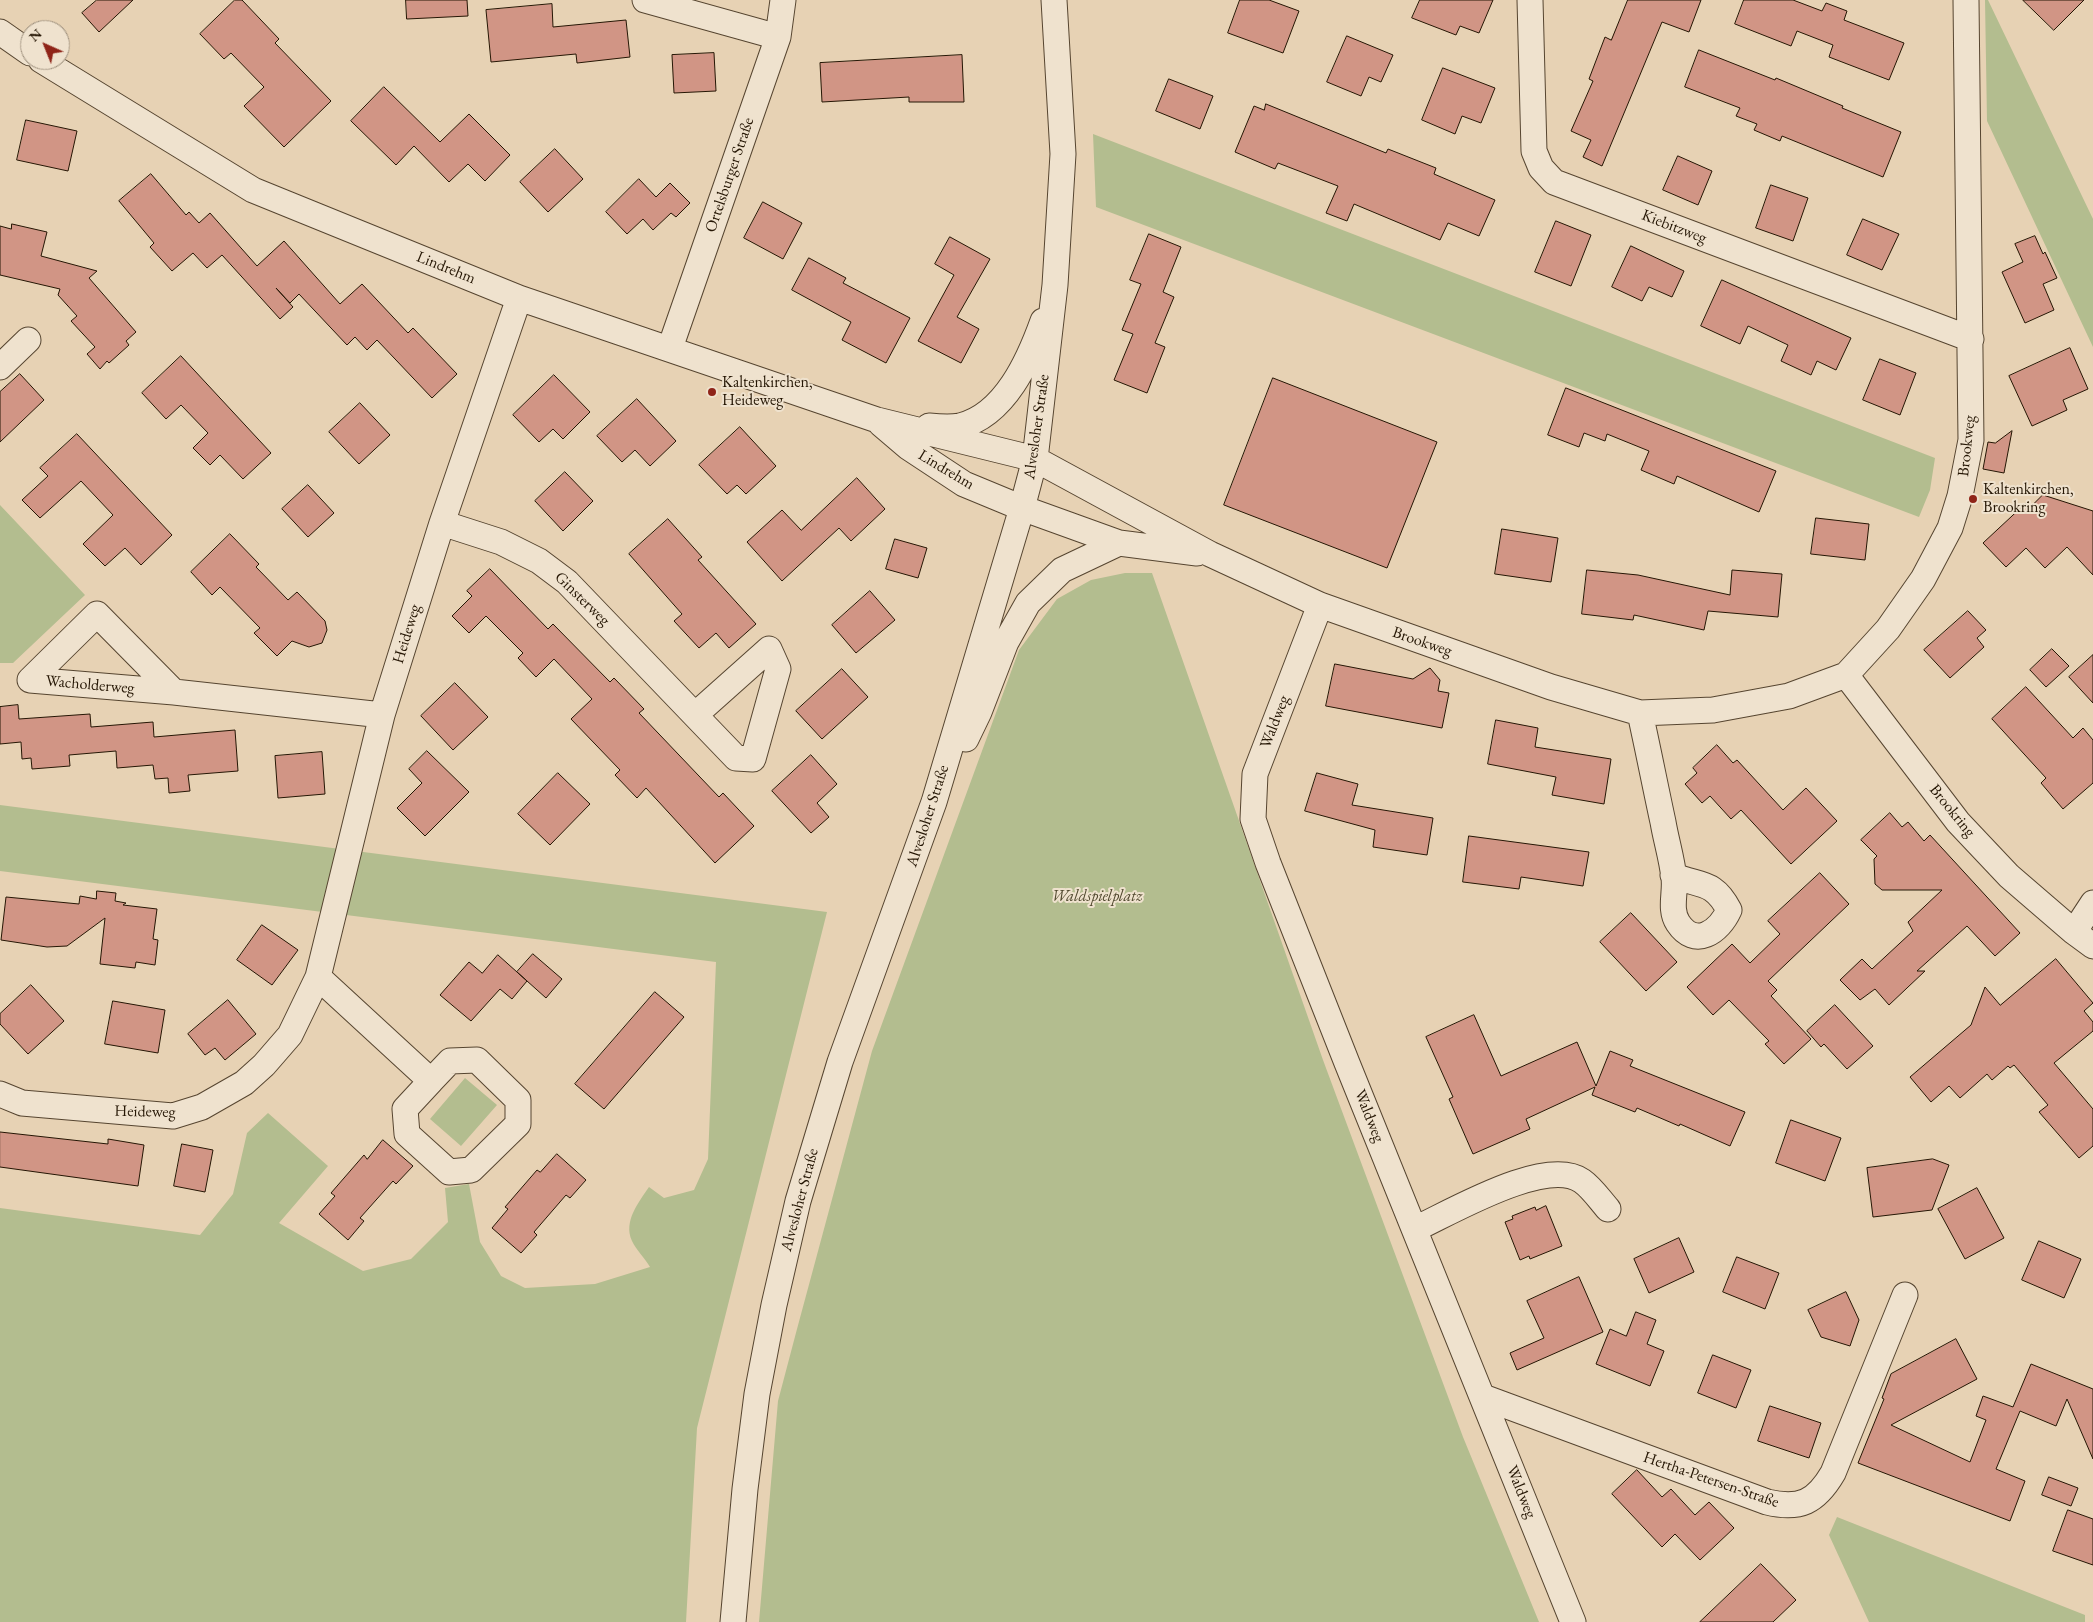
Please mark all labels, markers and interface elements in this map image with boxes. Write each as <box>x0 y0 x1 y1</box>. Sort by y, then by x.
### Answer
north arrow <box>20 20 70 70</box>
text: N <box>25 25 46 45</box>
street label: Ortelsburger Straße <box>701 115 759 235</box>
street label: Kiebitzweg <box>1639 206 1709 248</box>
street label: Lindrehm <box>414 247 478 289</box>
place label: Kaltenkirchen, Heideweg <box>722 373 813 411</box>
street label: Alvesloher Straße <box>1020 373 1054 481</box>
marker: Kaltenkirchen, Heideweg <box>706 386 718 398</box>
street label: Brookweg <box>1954 414 1980 478</box>
street label: Lindrehm <box>914 446 978 494</box>
place label: Kaltenkirchen, Brookring <box>1983 480 2074 518</box>
marker: Kaltenkirchen, Brookring <box>1967 493 1979 505</box>
street label: Ginsterweg <box>550 568 614 630</box>
street label: Heideweg <box>389 602 425 666</box>
street label: Brookweg <box>1390 623 1454 661</box>
street label: Wacholderweg <box>45 672 135 698</box>
street label: Waldweg <box>1256 693 1294 751</box>
street label: Alvesloher Straße <box>902 763 954 869</box>
street label: Brookring <box>1925 781 1979 841</box>
park label: Waldspielplatz <box>1052 887 1142 907</box>
street label: Waldweg <box>1350 1087 1388 1145</box>
street label: Heideweg <box>114 1102 176 1122</box>
street label: Alvesloher Straße <box>777 1146 823 1254</box>
street label: Hertha-Petersen-Straße <box>1641 1448 1781 1512</box>
street label: Waldweg <box>1502 1463 1540 1521</box>

